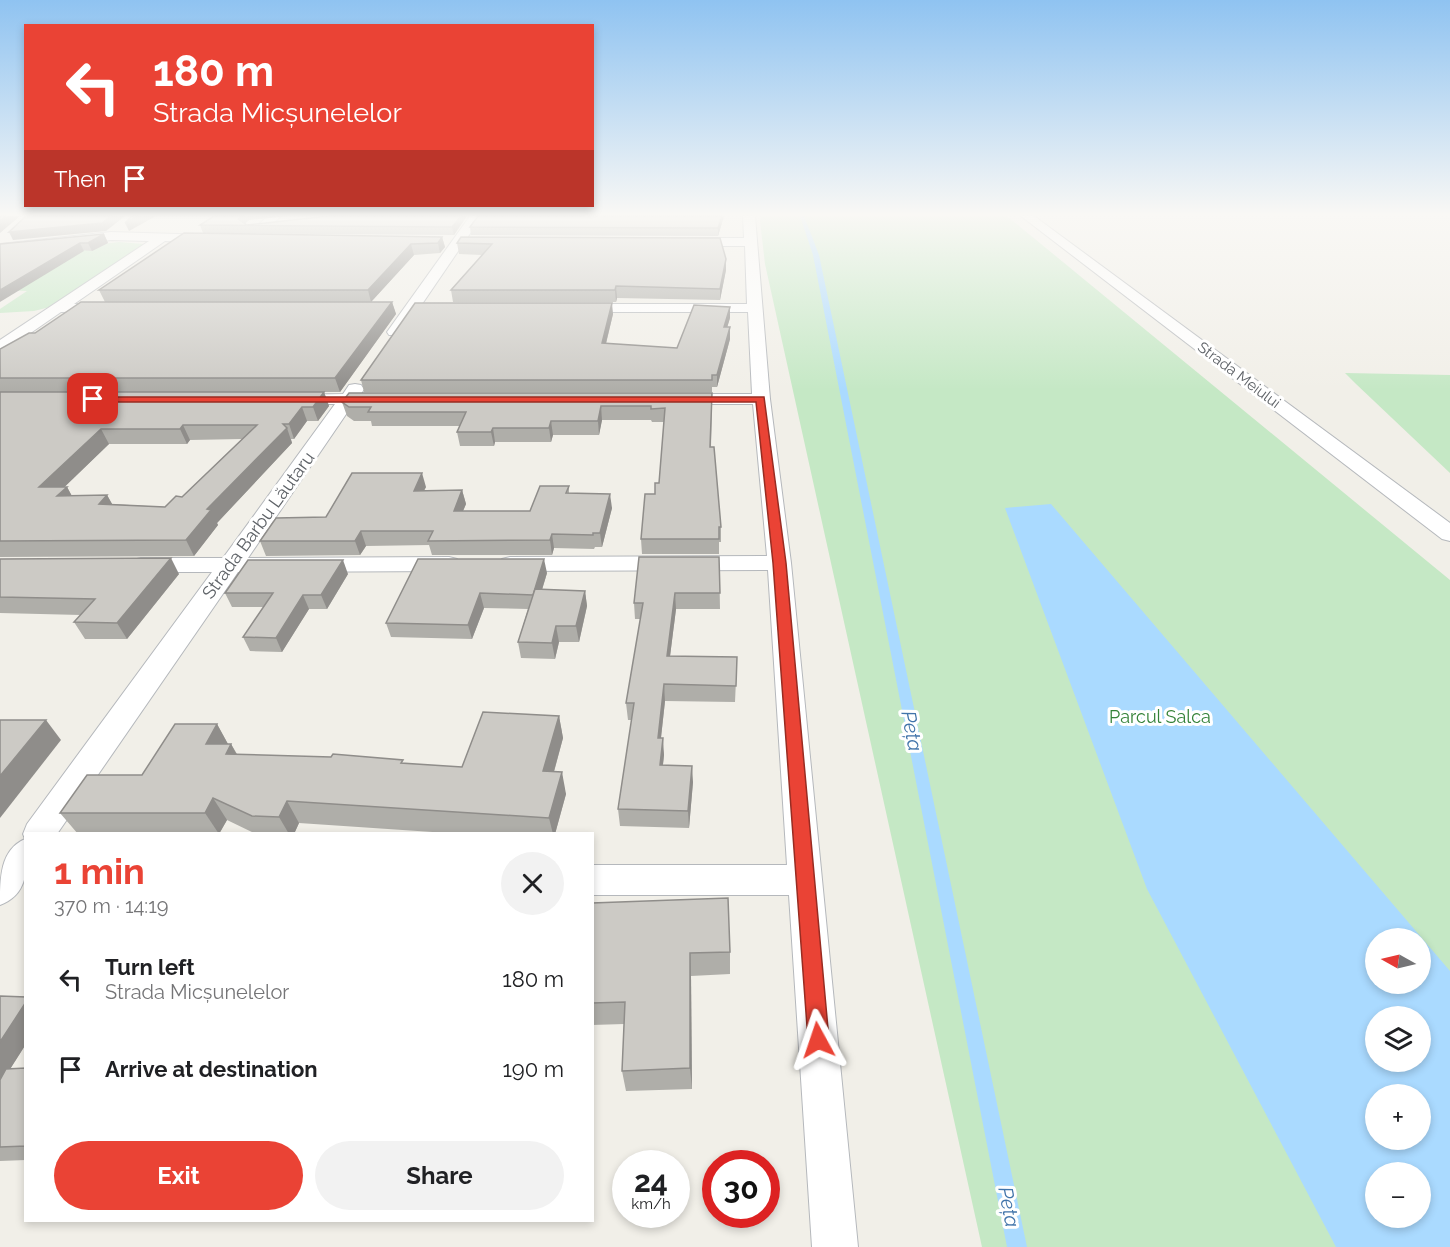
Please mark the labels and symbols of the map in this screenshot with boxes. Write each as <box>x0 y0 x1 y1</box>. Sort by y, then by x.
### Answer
street label: Strada Meiului <box>1194 338 1284 412</box>
pin <box>67 373 118 424</box>
street label: Strada Barbu Lăutaru <box>198 447 318 603</box>
park label: Parcul Salca <box>1109 706 1211 727</box>
water label: Peța <box>896 709 928 753</box>
north arrow <box>1365 928 1431 994</box>
position arrow <box>786 1008 850 1072</box>
speed limit sign: 30 <box>702 1150 780 1228</box>
water label: Peța <box>993 1185 1025 1229</box>

